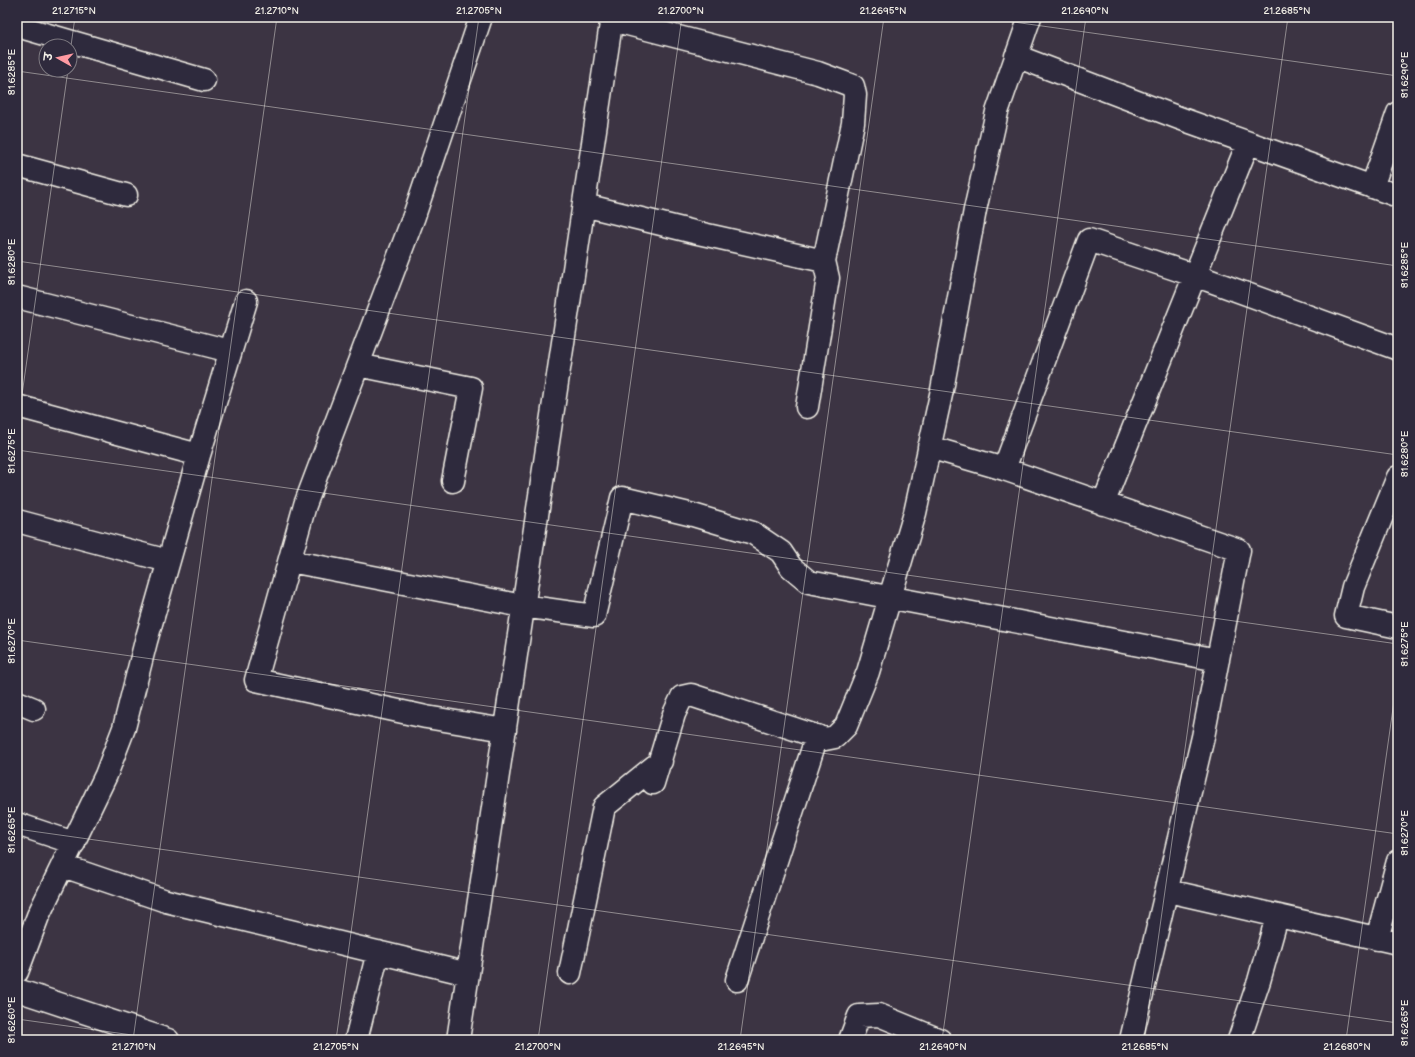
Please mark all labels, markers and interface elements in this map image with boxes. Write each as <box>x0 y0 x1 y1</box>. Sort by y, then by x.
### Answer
text: 21.2715°N <box>52 5 96 17</box>
text: 21.2710°N <box>255 5 299 17</box>
text: 21.2705°N <box>456 5 502 17</box>
text: 21.2700°N <box>658 5 704 17</box>
text: 21.2695°N <box>859 5 907 17</box>
text: 21.2690°N <box>1061 5 1109 17</box>
text: 21.2685°N <box>1263 5 1311 17</box>
north arrow <box>38 38 78 78</box>
text: 81.6285°E <box>6 48 18 95</box>
text: उ <box>42 50 56 62</box>
text: 81.6290°E <box>1399 51 1411 98</box>
text: 81.6280°E <box>6 238 18 285</box>
text: 81.6285°E <box>1399 241 1411 288</box>
text: 81.6275°E <box>6 428 18 474</box>
text: 81.6280°E <box>1399 430 1411 477</box>
text: 81.6270°E <box>6 618 18 664</box>
text: 81.6275°E <box>1399 621 1411 667</box>
text: 81.6265°E <box>6 806 18 853</box>
text: 81.6270°E <box>1399 810 1411 856</box>
text: 81.6260°E <box>6 996 18 1043</box>
text: 81.6265°E <box>1399 999 1411 1046</box>
text: 21.2710°N <box>112 1041 156 1053</box>
text: 21.2705°N <box>313 1041 359 1053</box>
text: 21.2700°N <box>515 1041 561 1053</box>
text: 21.2695°N <box>717 1041 765 1053</box>
text: 21.2690°N <box>919 1041 967 1053</box>
text: 21.2685°N <box>1121 1041 1169 1053</box>
text: 21.2680°N <box>1323 1041 1371 1053</box>

